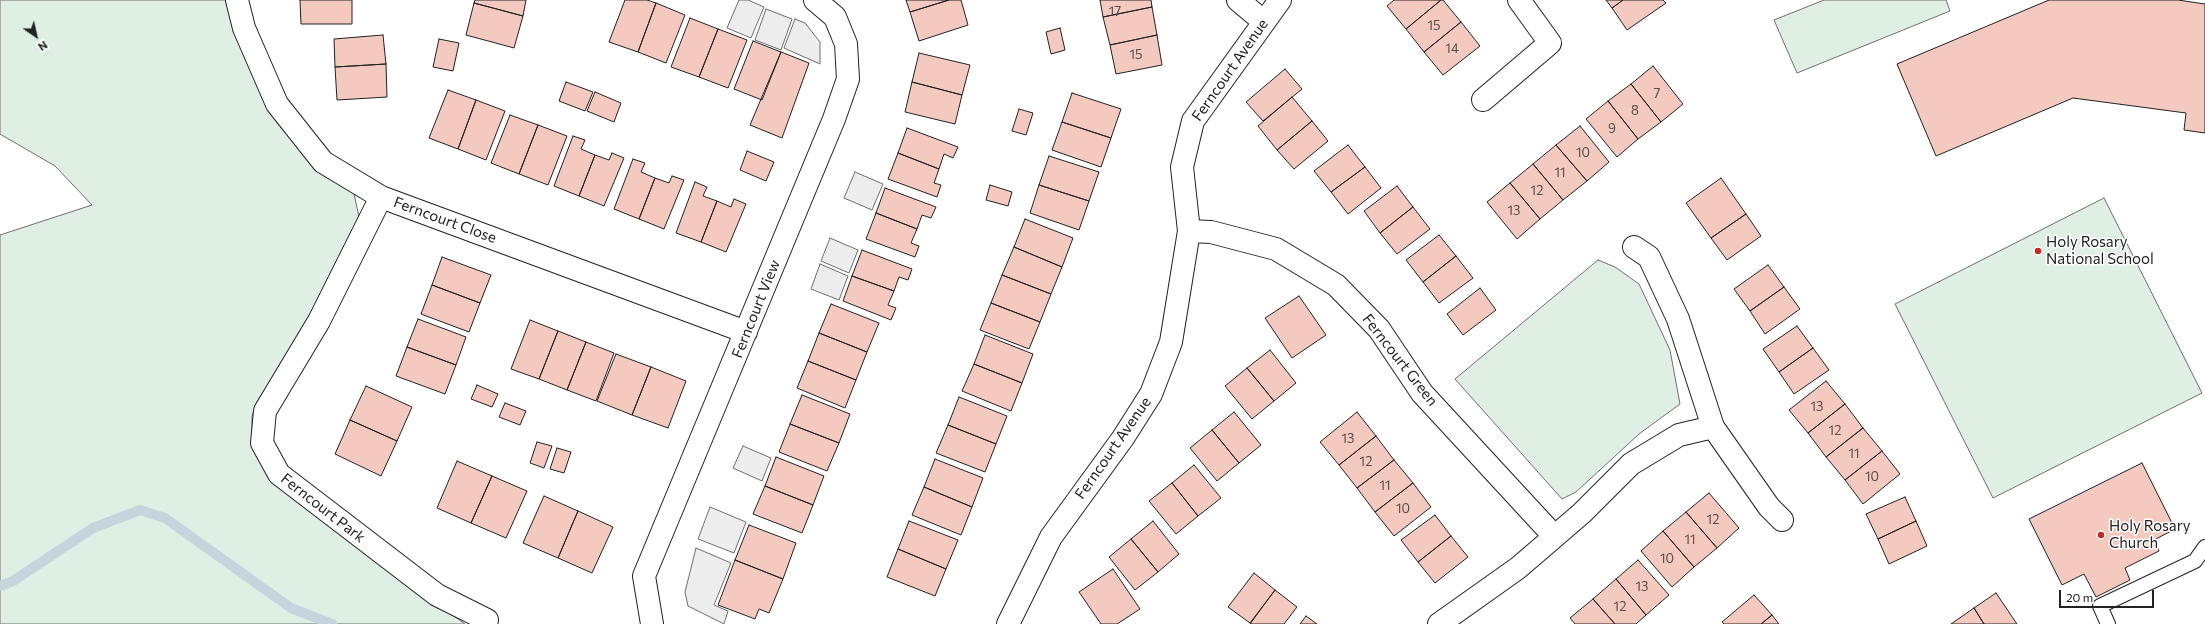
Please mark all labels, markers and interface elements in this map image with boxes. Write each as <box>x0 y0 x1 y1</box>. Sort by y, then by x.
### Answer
house number: 17 <box>1109 4 1121 20</box>
street label: Ferncourt Avenue <box>1188 15 1272 125</box>
north arrow <box>16 16 56 56</box>
house number: 15 <box>1427 18 1441 34</box>
text: N <box>36 39 50 54</box>
house number: 14 <box>1445 41 1459 57</box>
house number: 15 <box>1129 47 1143 63</box>
house number: 7 <box>1654 86 1660 102</box>
house number: 8 <box>1631 103 1639 119</box>
house number: 9 <box>1608 121 1616 137</box>
house number: 10 <box>1576 145 1590 161</box>
house number: 11 <box>1554 165 1566 181</box>
house number: 12 <box>1531 183 1543 199</box>
street label: Ferncourt Close <box>391 193 499 247</box>
house number: 13 <box>1508 203 1520 219</box>
place label: Holy Rosary National School <box>2046 233 2154 268</box>
marker: Holy Rosary National School <box>2033 246 2043 256</box>
street label: Ferncourt View <box>728 257 784 361</box>
street label: Ferncourt Green <box>1359 310 1441 410</box>
street label: Ferncourt Avenue <box>1071 393 1155 503</box>
house number: 13 <box>1811 399 1823 415</box>
house number: 12 <box>1829 423 1841 439</box>
house number: 13 <box>1342 431 1354 447</box>
house number: 11 <box>1848 446 1860 462</box>
house number: 12 <box>1360 454 1372 470</box>
house number: 10 <box>1865 469 1879 485</box>
street label: Ferncourt Park <box>277 470 369 546</box>
house number: 11 <box>1379 478 1391 494</box>
house number: 10 <box>1396 501 1410 517</box>
house number: 12 <box>1707 512 1719 528</box>
place label: Holy Rosary Church <box>2109 517 2190 552</box>
marker: Holy Rosary Church <box>2096 530 2106 540</box>
house number: 11 <box>1684 532 1696 548</box>
house number: 10 <box>1660 551 1674 567</box>
house number: 13 <box>1636 579 1648 595</box>
scale bar <box>2061 582 2156 608</box>
text: 20 m <box>2066 590 2093 604</box>
house number: 12 <box>1614 599 1626 615</box>

